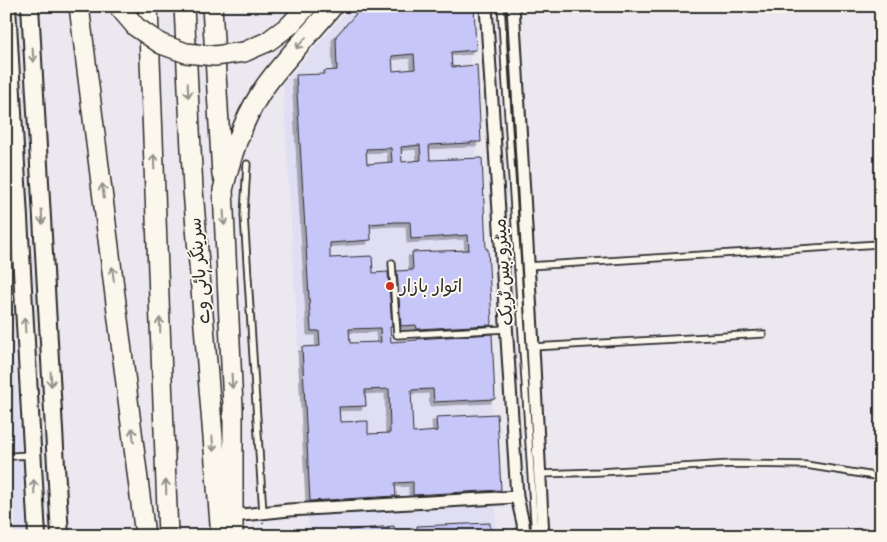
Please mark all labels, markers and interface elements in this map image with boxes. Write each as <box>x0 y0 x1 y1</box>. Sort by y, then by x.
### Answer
one-way arrow <box>295 36 307 49</box>
one-way arrow <box>28 47 37 63</box>
one-way arrow <box>183 82 192 98</box>
one-way arrow <box>149 155 159 171</box>
one-way arrow <box>98 184 108 200</box>
one-way arrow <box>38 209 47 225</box>
one-way arrow <box>220 210 229 226</box>
street label: سرینگر ہائی وے <box>178 216 220 326</box>
street label: میٹرو بس ٹریک <box>483 217 523 327</box>
one-way arrow <box>108 266 118 282</box>
place label: اتوار بازار <box>398 270 462 302</box>
marker: اتوار بازار <box>384 280 396 292</box>
one-way arrow <box>21 317 30 333</box>
one-way arrow <box>155 317 165 333</box>
one-way arrow <box>47 371 56 387</box>
one-way arrow <box>228 373 237 389</box>
one-way arrow <box>128 428 138 444</box>
one-way arrow <box>208 436 217 452</box>
one-way arrow <box>30 479 39 495</box>
one-way arrow <box>162 479 171 495</box>

